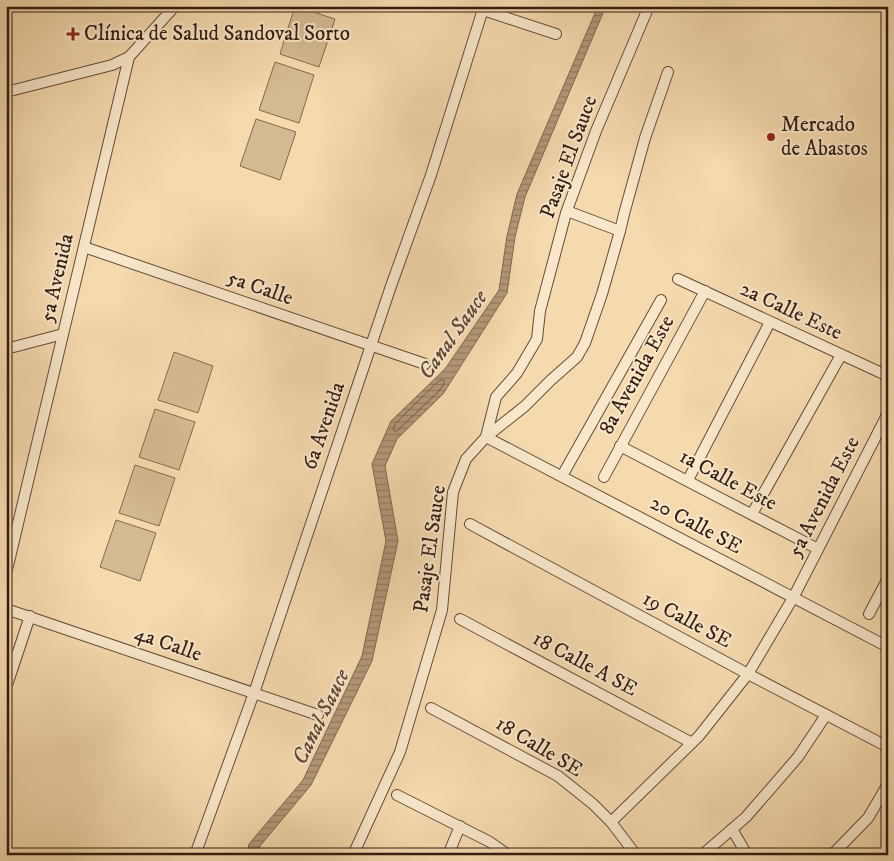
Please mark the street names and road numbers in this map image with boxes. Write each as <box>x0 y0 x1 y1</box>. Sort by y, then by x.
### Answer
street label: Pasaje El Sauce <box>535 92 603 222</box>
street label: 5a Avenida <box>34 231 80 325</box>
street label: 5a Calle <box>224 265 297 311</box>
street label: 2a Calle Este <box>736 276 846 346</box>
street label: 8a Avenida Este <box>594 311 681 439</box>
street label: 6a Avenida <box>297 379 351 473</box>
street label: 5a Avenida Este <box>782 432 866 562</box>
street label: 1a Calle Este <box>675 443 782 517</box>
street label: Pasaje El Sauce <box>408 483 452 615</box>
street label: 20 Calle SE <box>645 490 747 560</box>
street label: 19 Calle SE <box>638 586 736 654</box>
street label: 4a Calle <box>131 620 205 668</box>
street label: 18 Calle A SE <box>528 626 642 703</box>
street label: 18 Calle SE <box>491 711 587 783</box>

